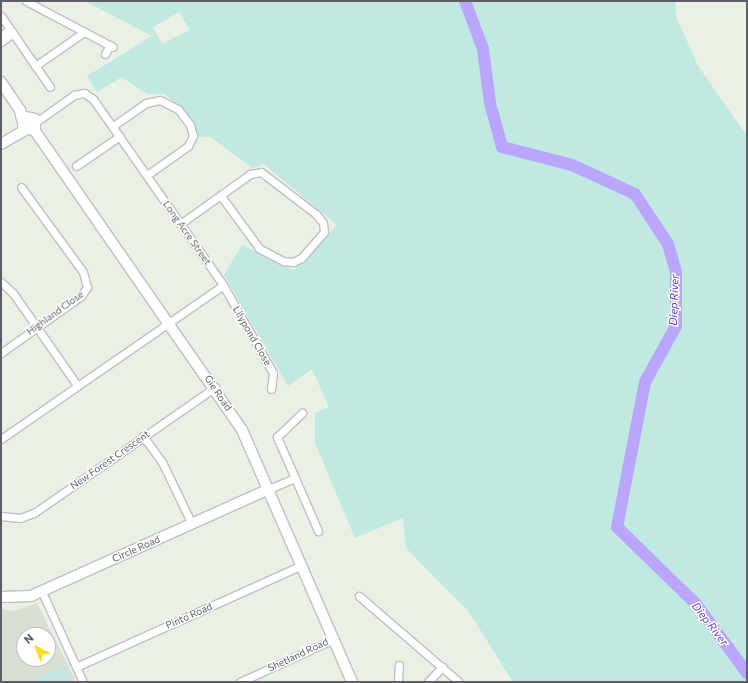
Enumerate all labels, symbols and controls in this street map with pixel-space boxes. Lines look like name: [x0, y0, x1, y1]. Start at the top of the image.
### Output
street label: Long Acre Street: [160, 199, 214, 267]
water label: Diep River: [667, 274, 681, 326]
street label: Highland Close: [24, 288, 86, 338]
street label: Lilypond Close: [230, 304, 274, 368]
street label: Gie Road: [202, 373, 234, 413]
street label: New Forest Crescent: [68, 428, 152, 492]
street label: Circle Road: [110, 533, 162, 565]
street label: Pinto Road: [164, 600, 214, 632]
water label: Diep River: [689, 600, 731, 648]
north arrow: [16, 627, 56, 667]
text: N: [21, 631, 36, 646]
street label: Shetland Road: [266, 636, 330, 674]

